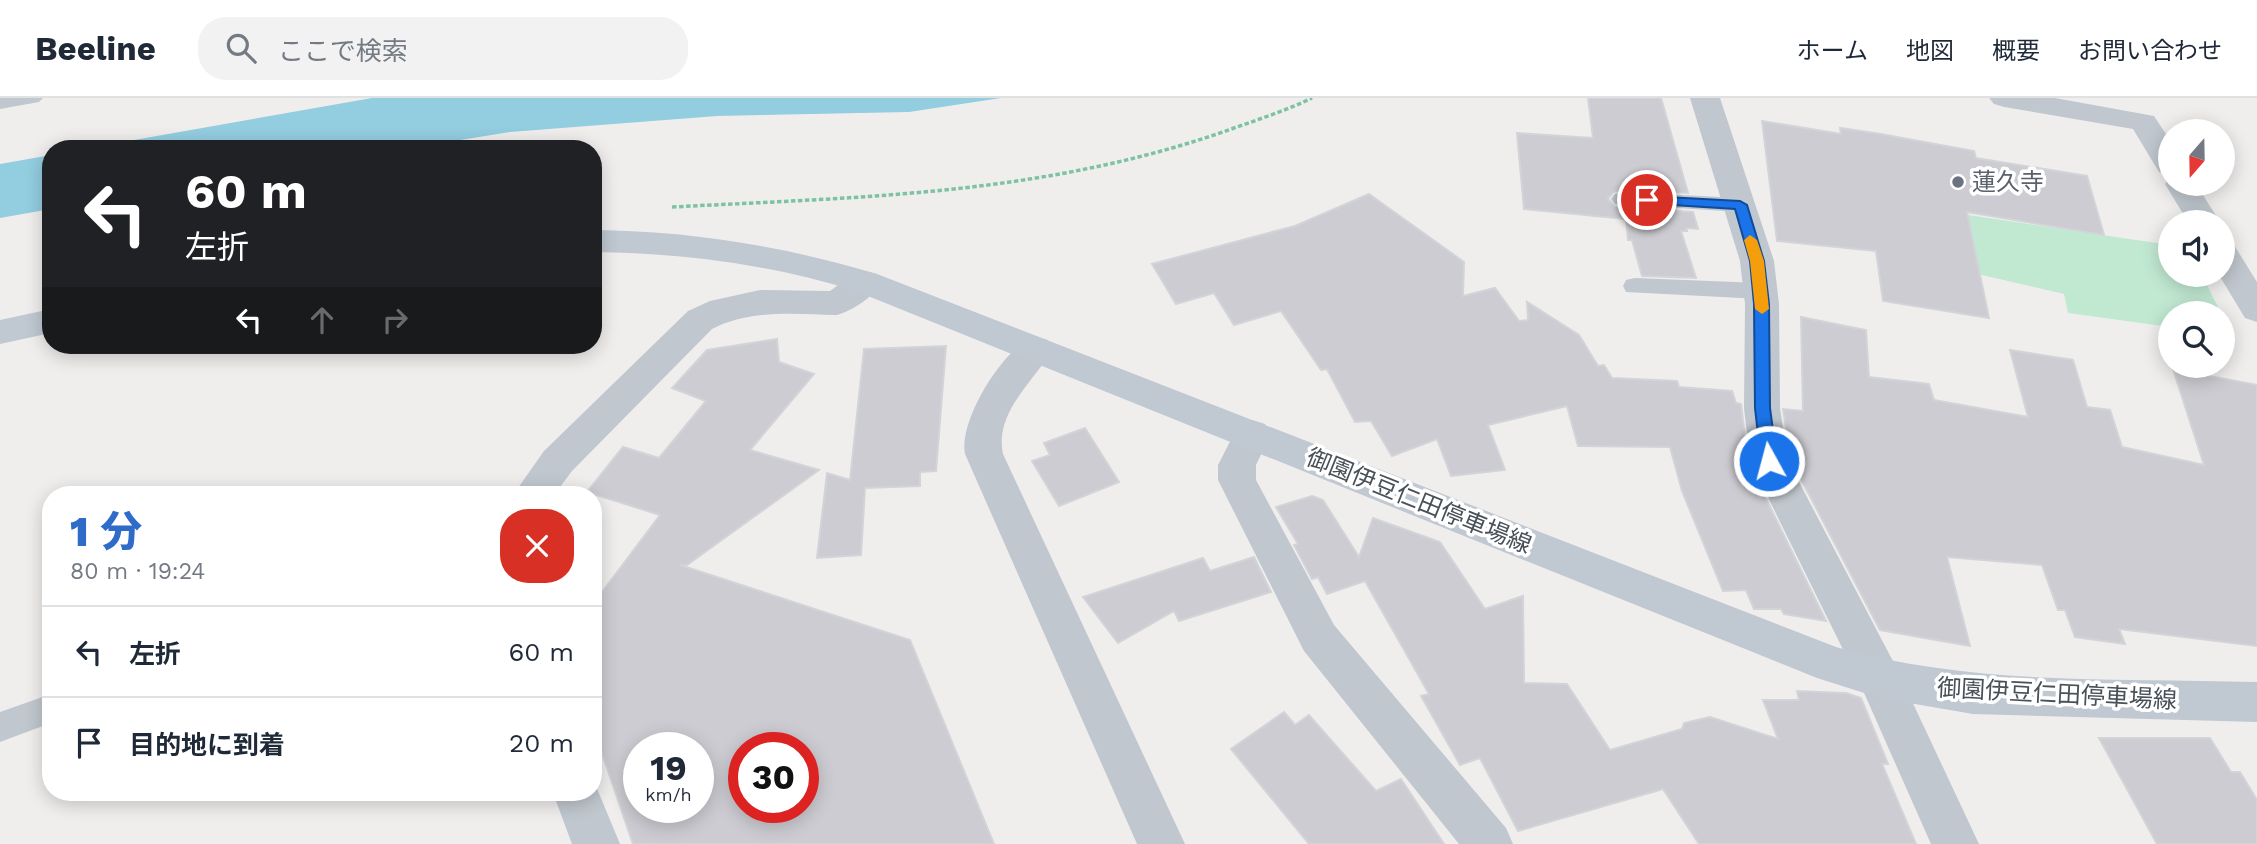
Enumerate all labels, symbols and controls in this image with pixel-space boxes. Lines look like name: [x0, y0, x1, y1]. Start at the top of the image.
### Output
search box: [198, 17, 688, 80]
text: Beeline: [35, 29, 156, 68]
icon: search: [222, 29, 260, 67]
text: ここで検索: [278, 36, 408, 66]
text: ホーム: [1797, 37, 1868, 65]
text: 地図: [1906, 37, 1954, 65]
text: 概要: [1992, 37, 2040, 65]
text: お問い合わせ: [2078, 37, 2222, 65]
north arrow: [2158, 119, 2235, 196]
map controls: [2158, 119, 2235, 378]
text: 60 m: [185, 162, 307, 220]
icon: left: [70, 168, 161, 259]
place label: 蓮久寺: [1972, 168, 2044, 196]
pin: [1617, 170, 1677, 230]
marker: 蓮久寺: [1950, 174, 1966, 190]
icon: arrive: [1628, 181, 1666, 219]
button: sound: [2158, 210, 2235, 287]
text: 左折: [185, 228, 249, 266]
icon: left: [230, 301, 268, 339]
icon: ahead: [303, 301, 341, 339]
icon: right: [376, 301, 414, 339]
button: search: [2158, 301, 2235, 378]
position arrow: [1732, 424, 1806, 498]
street label: 御園伊豆仁田停車場線: [1302, 443, 1536, 559]
text: 1 分: [70, 507, 142, 556]
button: close: [500, 509, 574, 583]
text: 80 m · 19:24: [70, 558, 205, 585]
icon: left: [70, 633, 108, 671]
text: 60 m: [508, 637, 574, 667]
text: 左折: [129, 639, 181, 669]
street label: 御園伊豆仁田停車場線: [1936, 674, 2178, 714]
icon: arrive: [70, 724, 108, 762]
text: 20 m: [509, 728, 574, 758]
text: 目的地に到着: [129, 730, 285, 760]
speed limit sign: 30: [728, 732, 819, 823]
text: 19: [650, 747, 687, 789]
text: km/h: [645, 784, 692, 805]

